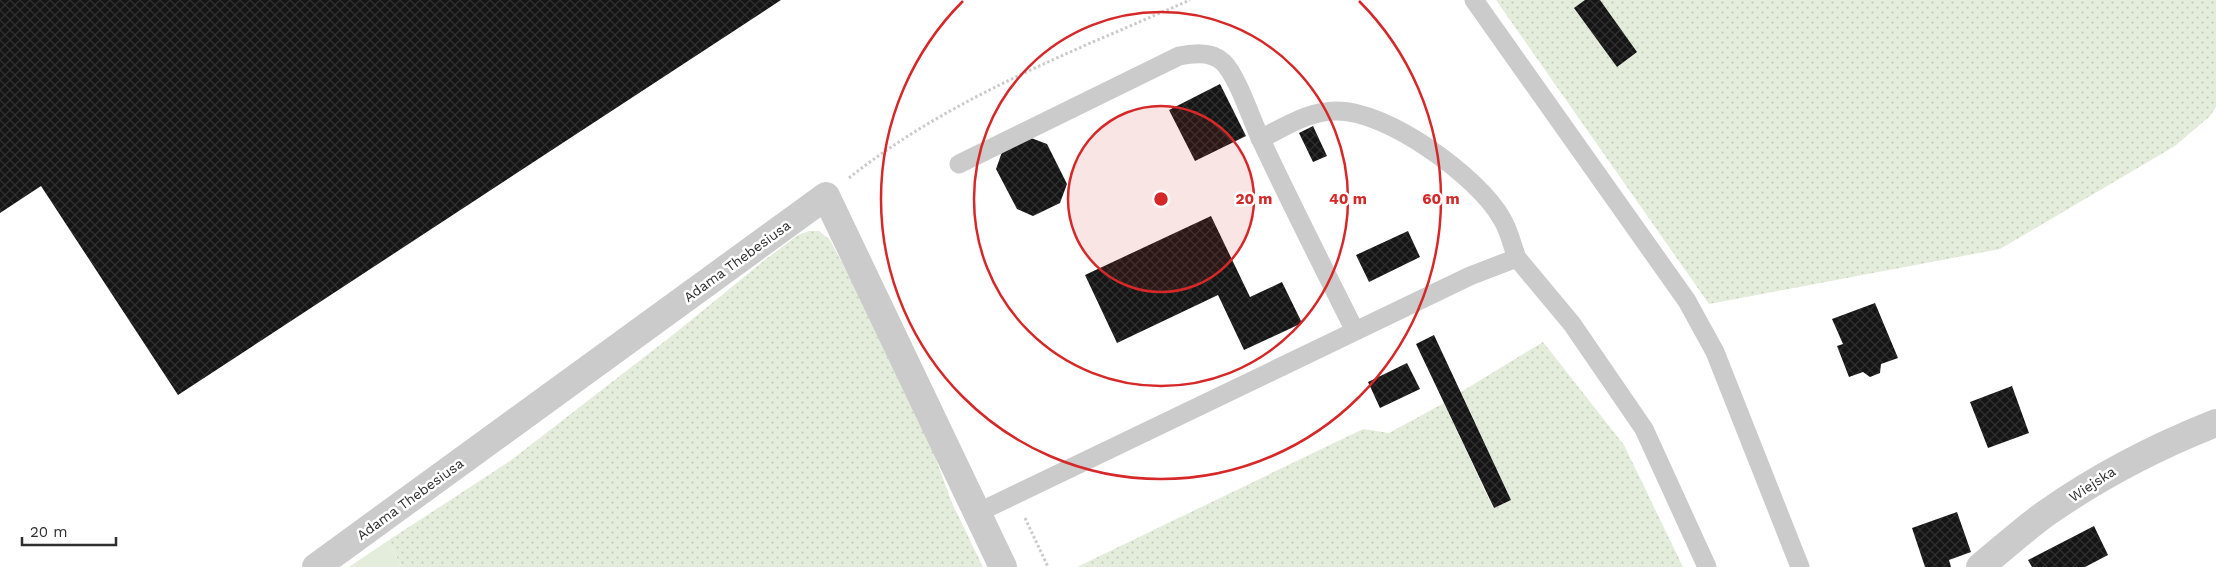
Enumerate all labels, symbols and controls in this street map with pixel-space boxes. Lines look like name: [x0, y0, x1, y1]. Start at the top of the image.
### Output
centre of rings: [1152, 190, 1170, 208]
text: 20 m: [1235, 190, 1273, 208]
text: 40 m: [1329, 190, 1367, 208]
text: 60 m: [1422, 190, 1460, 208]
street label: Adama Thebesiusa: [681, 217, 794, 305]
street label: Adama Thebesiusa: [354, 455, 467, 543]
street label: Wiejska: [2066, 463, 2118, 505]
scale bar: [22, 514, 116, 546]
text: 20 m: [30, 523, 68, 541]

